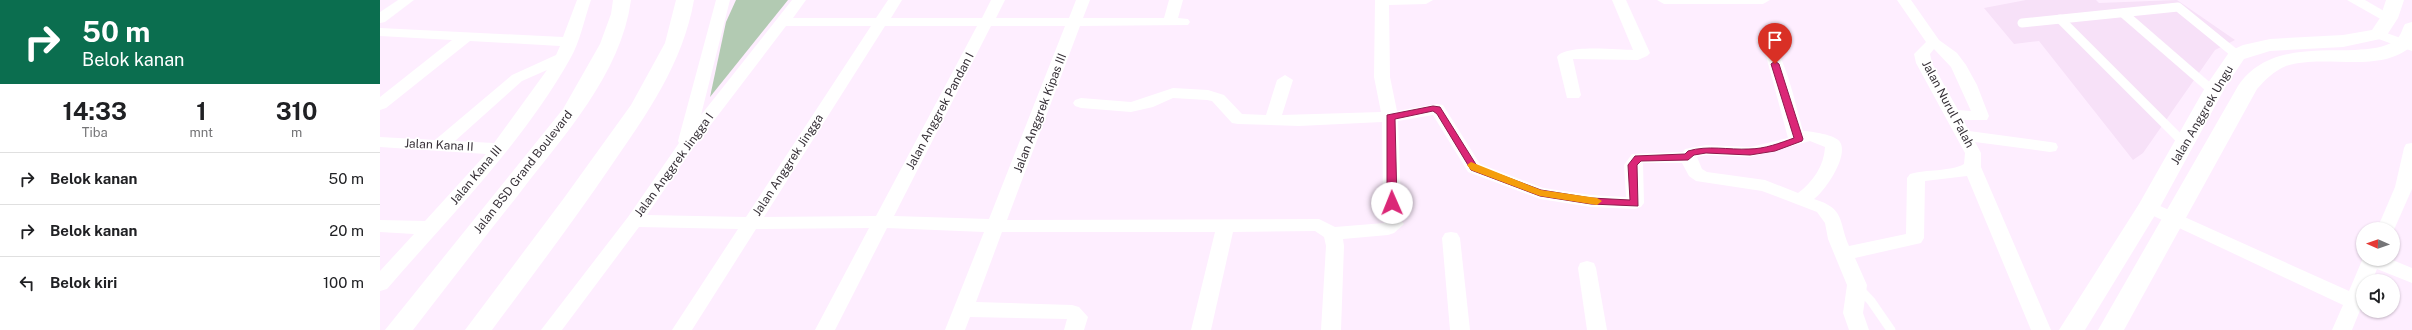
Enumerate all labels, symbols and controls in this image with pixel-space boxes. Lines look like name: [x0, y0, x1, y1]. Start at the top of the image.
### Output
text: 50 m: [82, 15, 150, 48]
icon: right: [16, 16, 68, 68]
pin: [1758, 23, 1792, 64]
icon: arrive: [1764, 29, 1786, 51]
text: Belok kanan: [82, 49, 185, 70]
street label: Jalan Anggrek Pandan I: [903, 50, 977, 172]
street label: Jalan Anggrek Kipas III: [1011, 51, 1069, 175]
street label: Jalan Nurul Falah: [1919, 58, 1977, 150]
street label: Jalan Anggrek Ungu: [2168, 63, 2236, 167]
text: 14:33: [63, 97, 127, 125]
text: 1: [196, 97, 206, 125]
text: 310: [276, 97, 317, 125]
street label: Jalan BSD Grand Boulevard: [471, 108, 575, 236]
street label: Jalan Anggrek Jingga I: [632, 110, 716, 220]
street label: Jalan Anggrek Jingga: [750, 111, 826, 219]
text: Tiba: [82, 125, 108, 140]
text: mnt: [190, 125, 213, 140]
text: m: [291, 125, 302, 140]
street label: Jalan Kana II: [404, 136, 474, 154]
street label: Jalan Kana III: [447, 143, 505, 207]
icon: right: [16, 168, 38, 190]
text: Belok kanan: [50, 170, 137, 187]
text: 50 m: [329, 170, 364, 187]
position arrow: [1371, 182, 1413, 224]
icon: right: [16, 220, 38, 242]
text: Belok kanan: [50, 222, 137, 239]
text: 20 m: [329, 222, 364, 239]
north arrow: [2356, 222, 2400, 266]
map controls: [2356, 222, 2400, 318]
icon: left: [16, 272, 38, 294]
text: Belok kiri: [50, 274, 117, 291]
text: 100 m: [323, 274, 364, 291]
button: sound: [2356, 274, 2400, 318]

